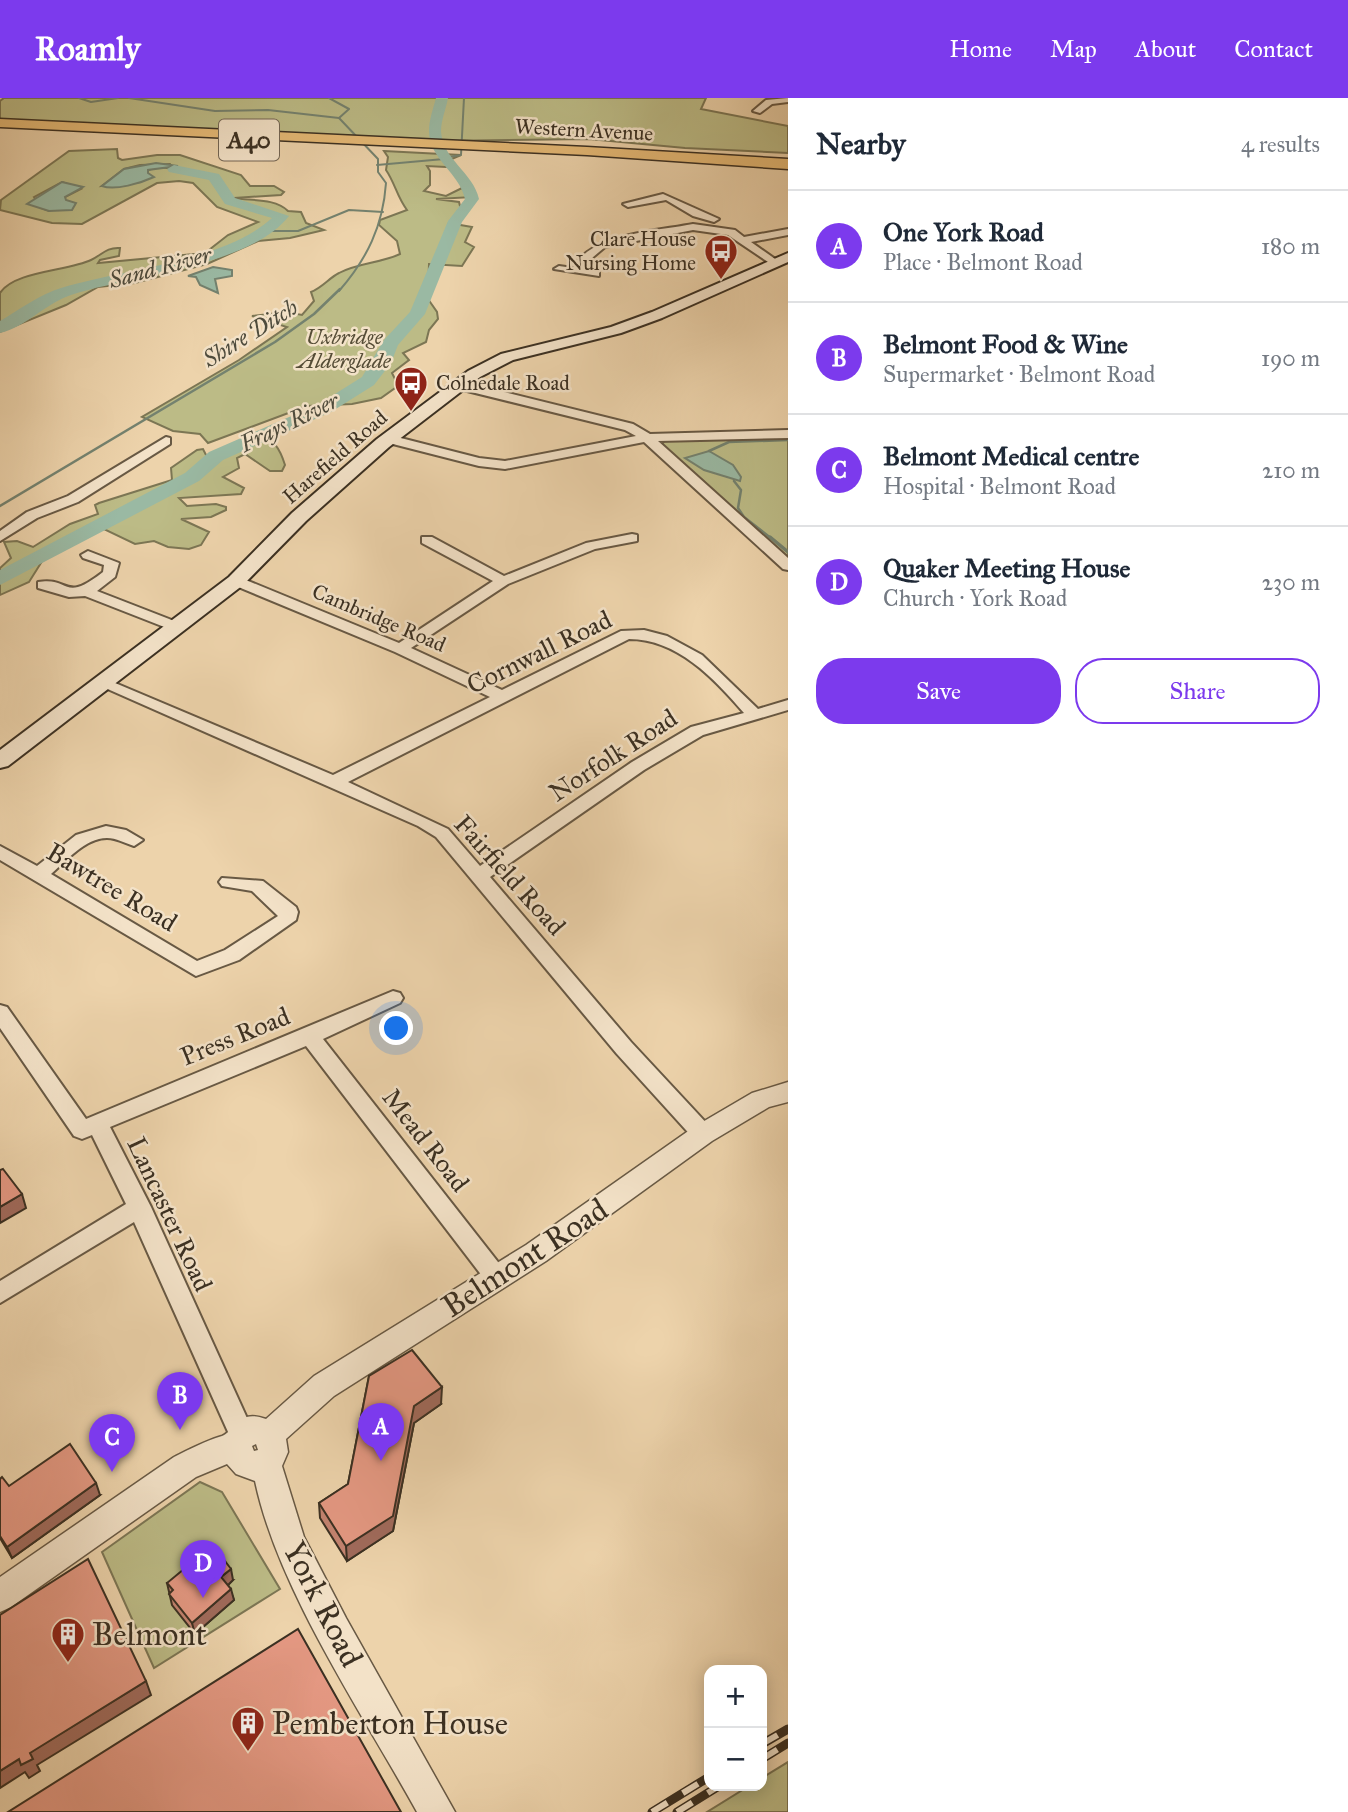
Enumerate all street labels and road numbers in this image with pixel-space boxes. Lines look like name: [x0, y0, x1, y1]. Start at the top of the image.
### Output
street label: Western Avenue: [514, 113, 654, 147]
road number: A40: [219, 120, 279, 160]
street label: Harefield Road: [277, 404, 393, 509]
street label: Cambridge Road: [308, 578, 450, 658]
street label: Cornwall Road: [461, 603, 617, 701]
street label: Norfolk Road: [543, 702, 683, 808]
street label: Fairfield Road: [448, 808, 572, 942]
street label: Bawtree Road: [41, 836, 183, 938]
street label: Press Road: [176, 1000, 294, 1072]
street label: Mead Road: [376, 1082, 476, 1198]
street label: Lancaster Road: [120, 1132, 220, 1296]
street label: Belmont Road: [435, 1190, 615, 1326]
street label: York Road: [275, 1535, 371, 1673]

